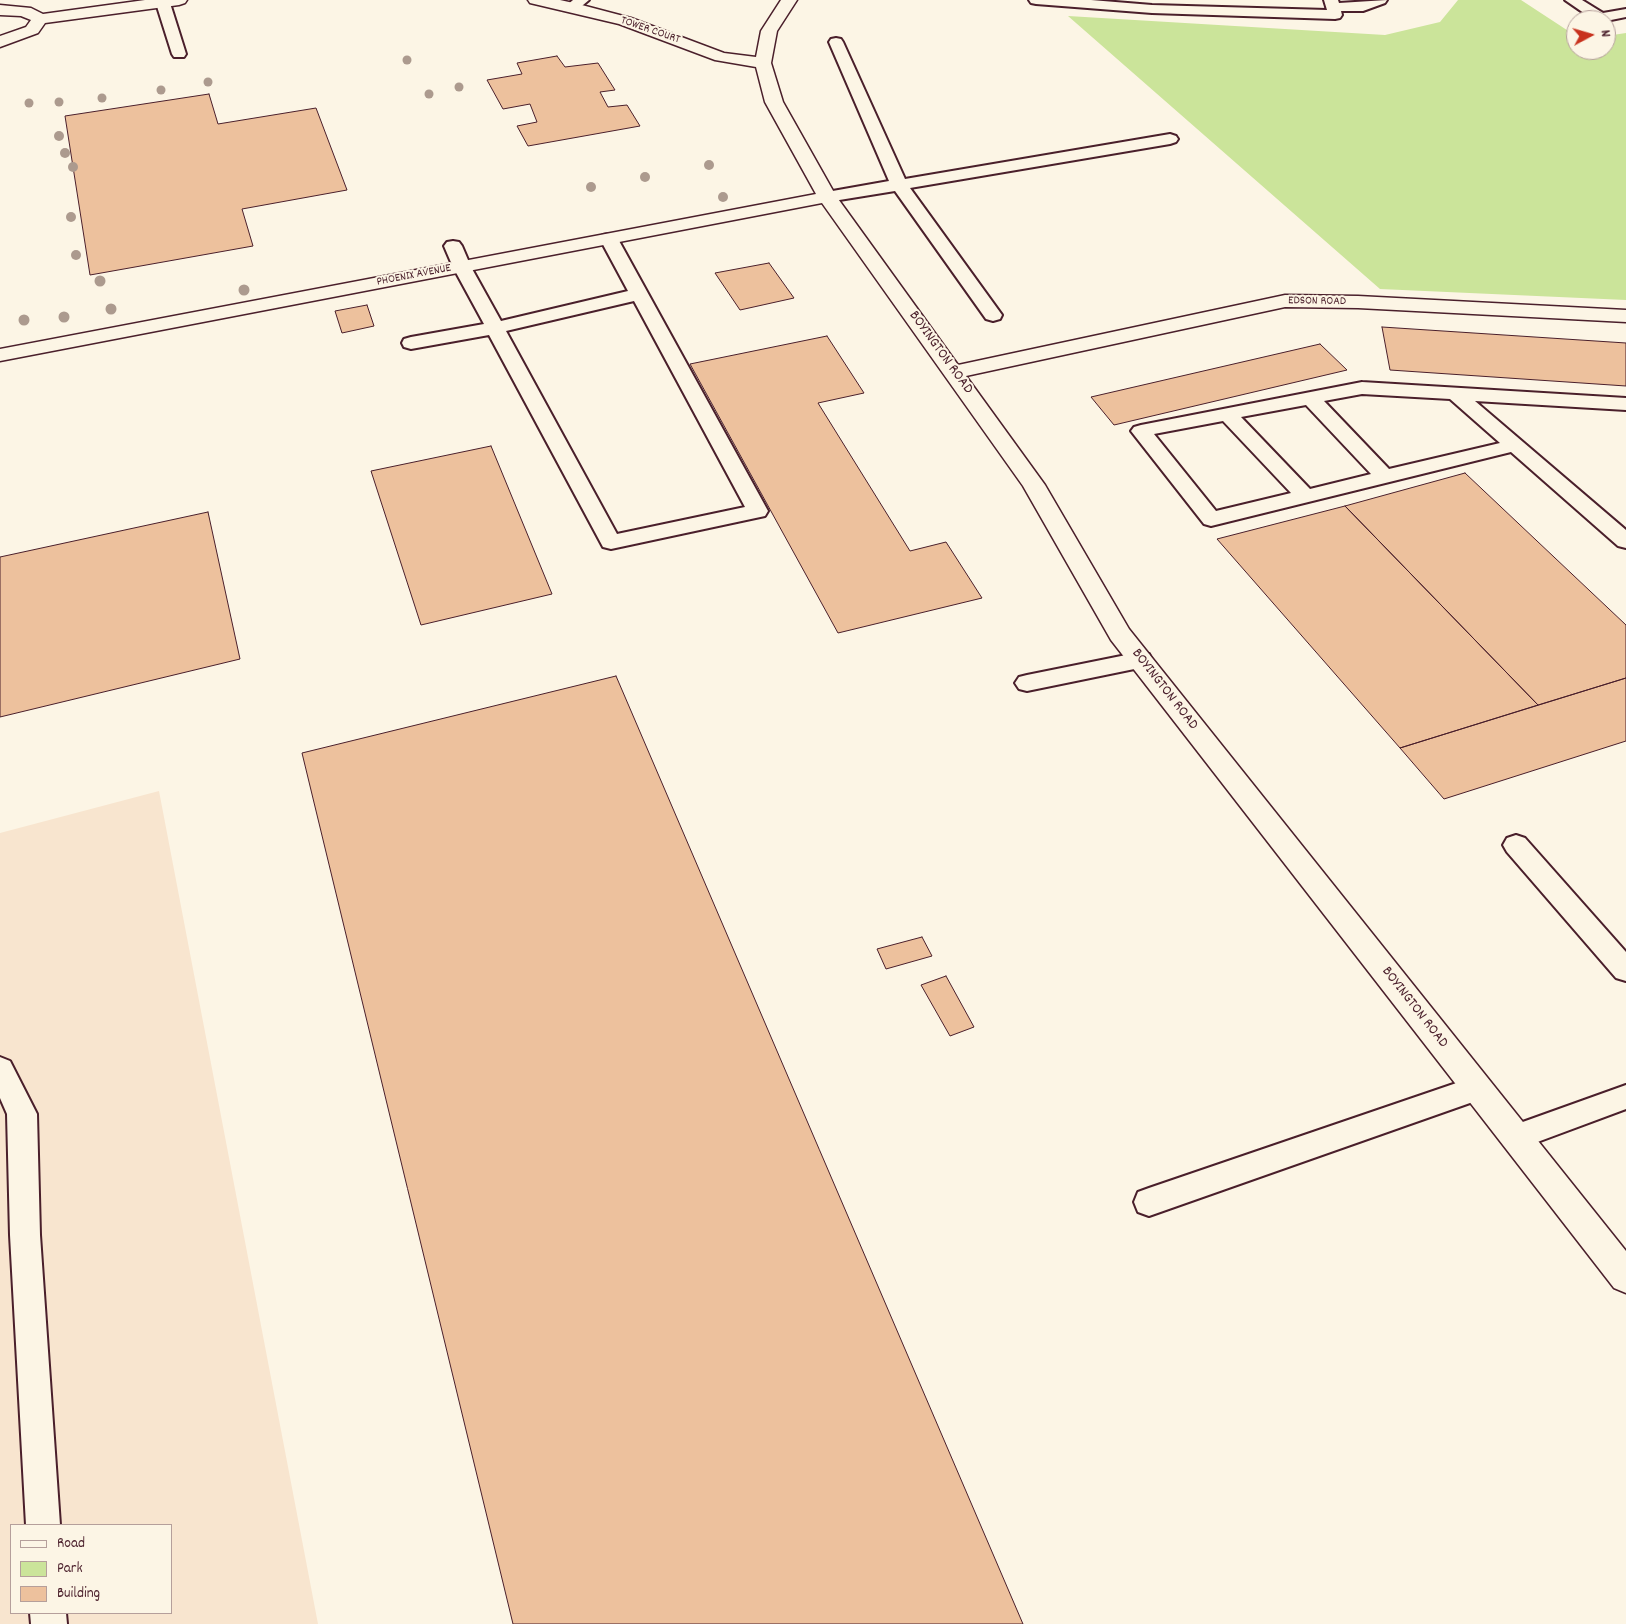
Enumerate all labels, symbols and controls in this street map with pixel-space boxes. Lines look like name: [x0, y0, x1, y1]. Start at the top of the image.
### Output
north arrow: [1566, 10, 1616, 60]
street label: TOWER COURT: [618, 14, 682, 48]
text: N: [1595, 29, 1615, 38]
street label: PHOENIX AVENUE: [376, 262, 452, 290]
street label: EDSON ROAD: [1288, 294, 1346, 310]
street label: BOYINGTON ROAD: [904, 308, 976, 398]
street label: BOYINGTON ROAD: [1127, 646, 1201, 734]
street label: BOYINGTON ROAD: [1377, 964, 1451, 1052]
legend: [10, 1524, 172, 1614]
text: Road: [57, 1533, 85, 1555]
text: Park: [57, 1558, 83, 1580]
text: Building: [57, 1583, 100, 1605]

